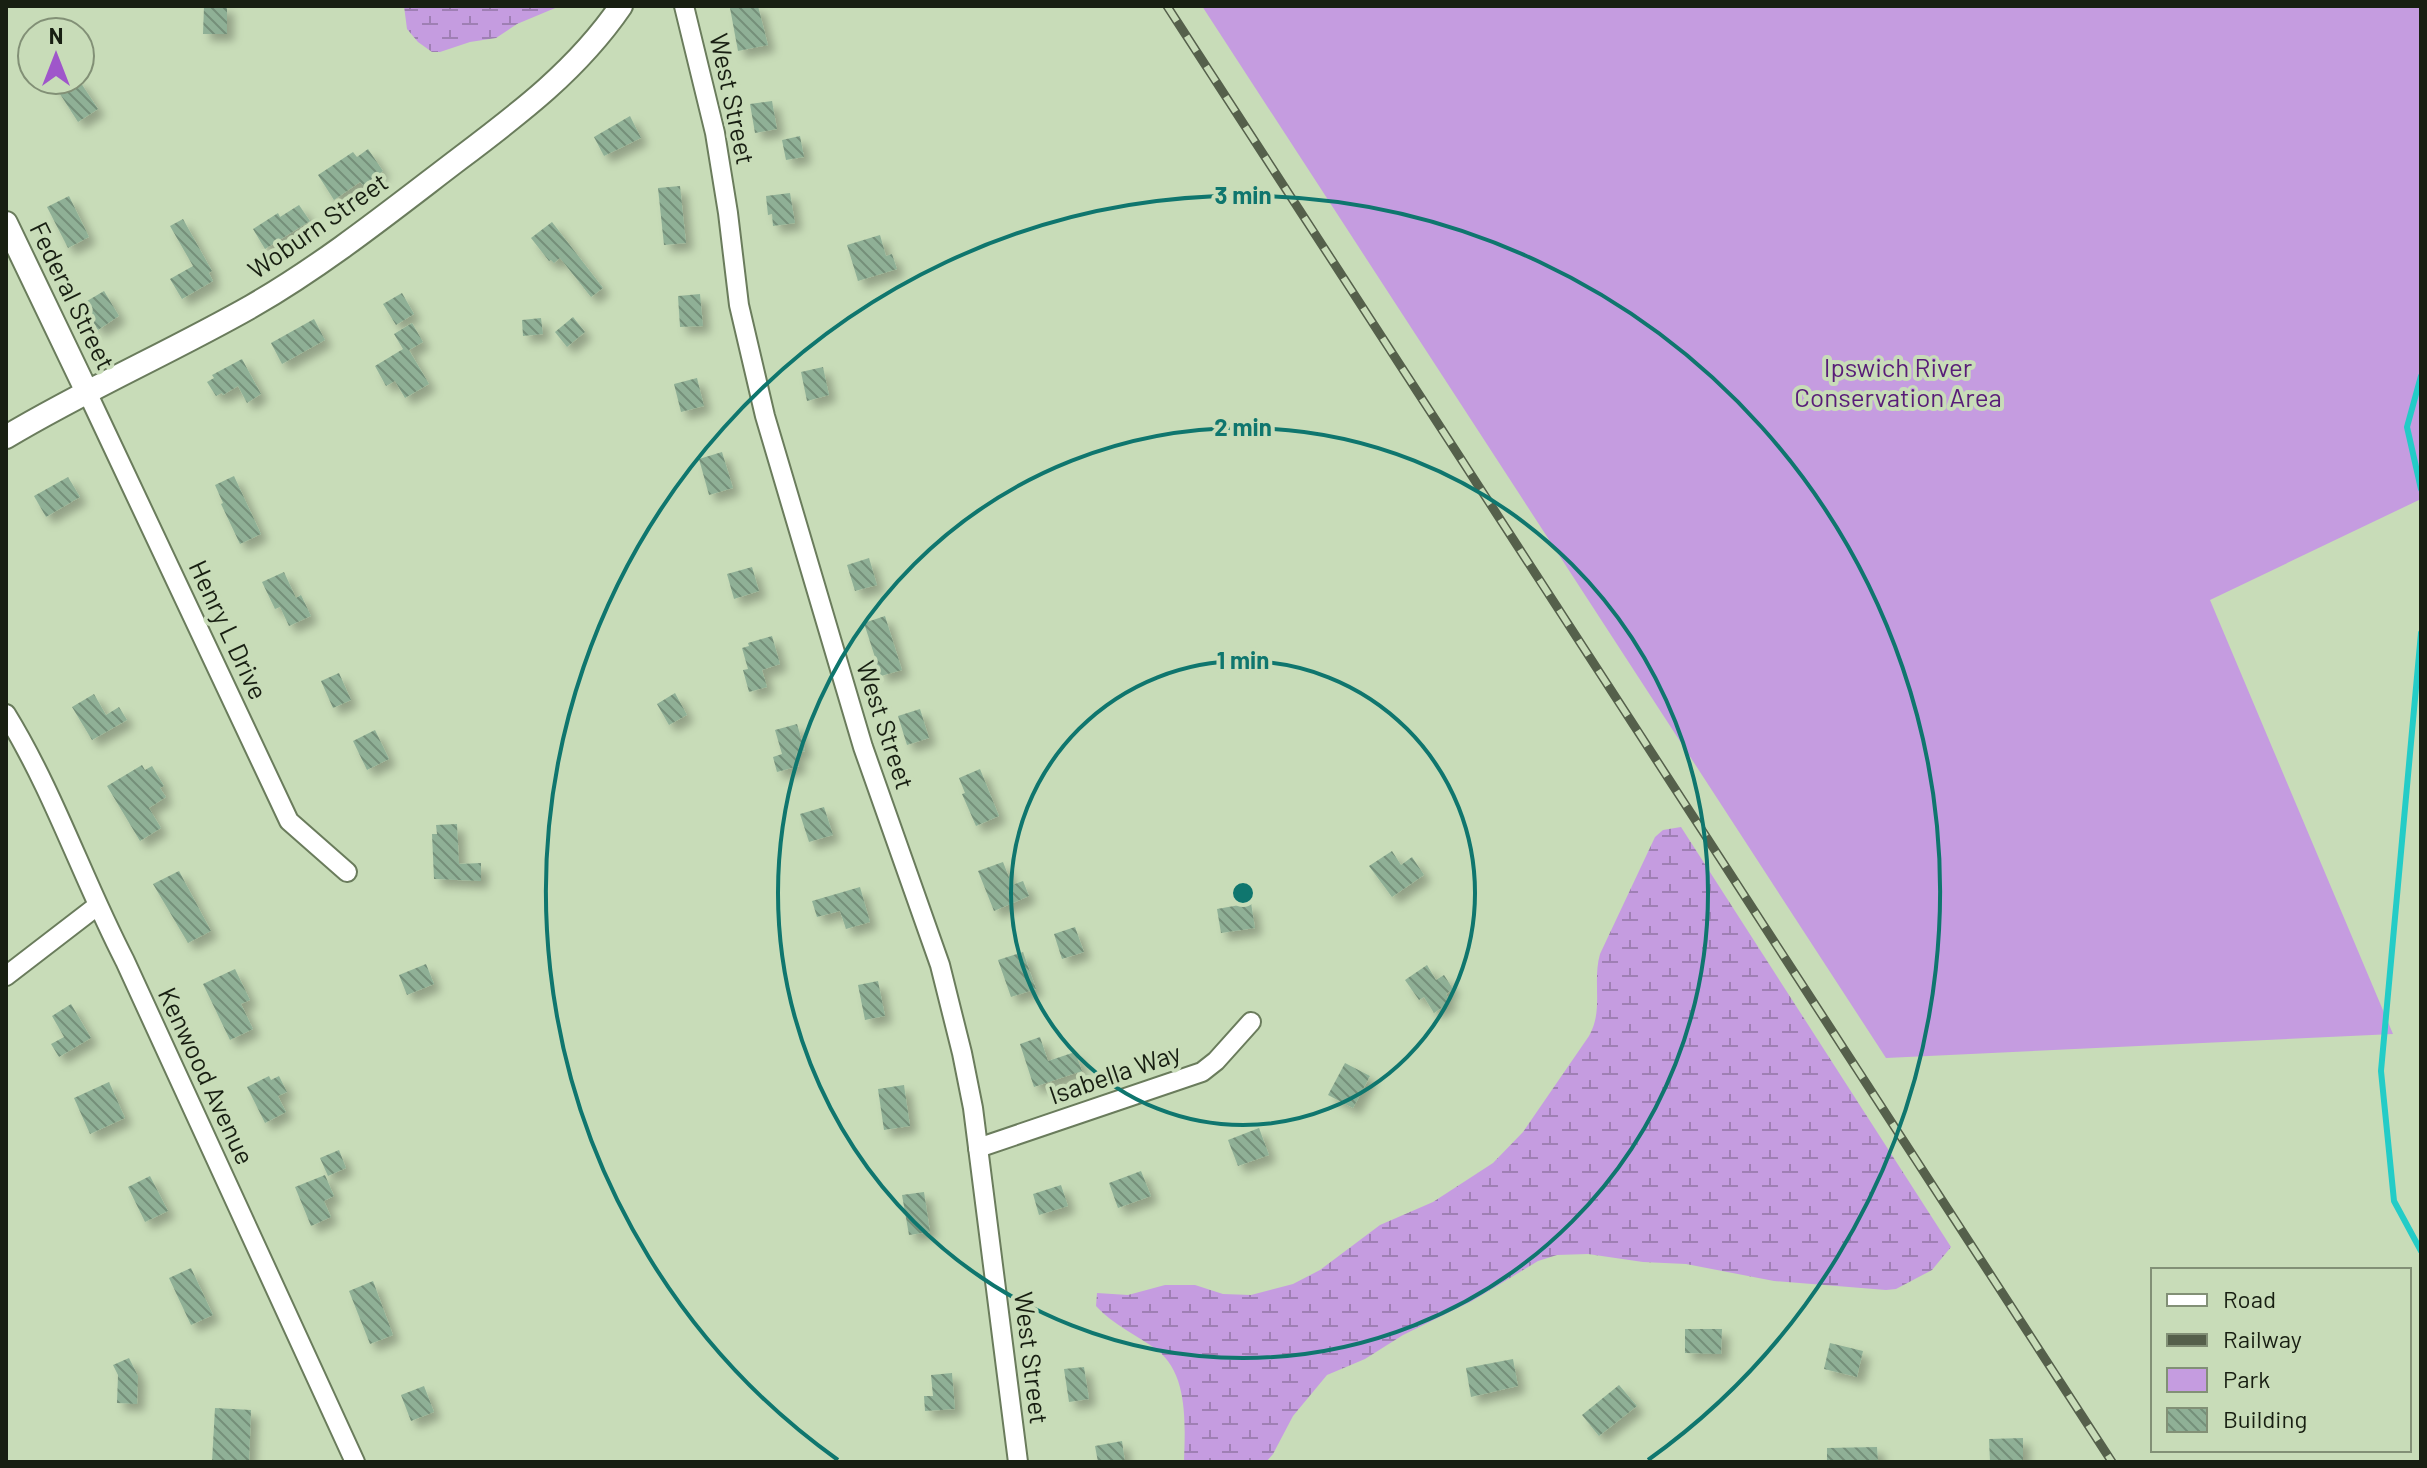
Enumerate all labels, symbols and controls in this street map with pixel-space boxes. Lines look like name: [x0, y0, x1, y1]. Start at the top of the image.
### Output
north arrow: [16, 16, 96, 96]
text: N: [49, 22, 63, 48]
street label: West Street: [704, 30, 762, 167]
street label: Woburn Street: [241, 165, 393, 284]
text: 3 min: [1214, 180, 1272, 209]
street label: Federal Street: [24, 216, 122, 374]
park label: Ipswich River Conservation Area: [1794, 351, 2002, 412]
text: 2 min: [1214, 412, 1272, 441]
street label: Henry L Drive: [184, 555, 275, 704]
text: 1 min: [1217, 645, 1269, 674]
street label: West Street: [851, 656, 922, 793]
centre of rings: [1229, 879, 1257, 907]
street label: Kenwood Avenue: [153, 982, 262, 1169]
street label: Isabella Way: [1044, 1036, 1185, 1110]
legend: [2151, 1268, 2411, 1452]
text: Road: [2223, 1284, 2276, 1313]
street label: West Street: [1009, 1290, 1056, 1426]
text: Railway: [2223, 1324, 2302, 1353]
text: Park: [2223, 1364, 2270, 1393]
text: Building: [2223, 1404, 2307, 1433]

